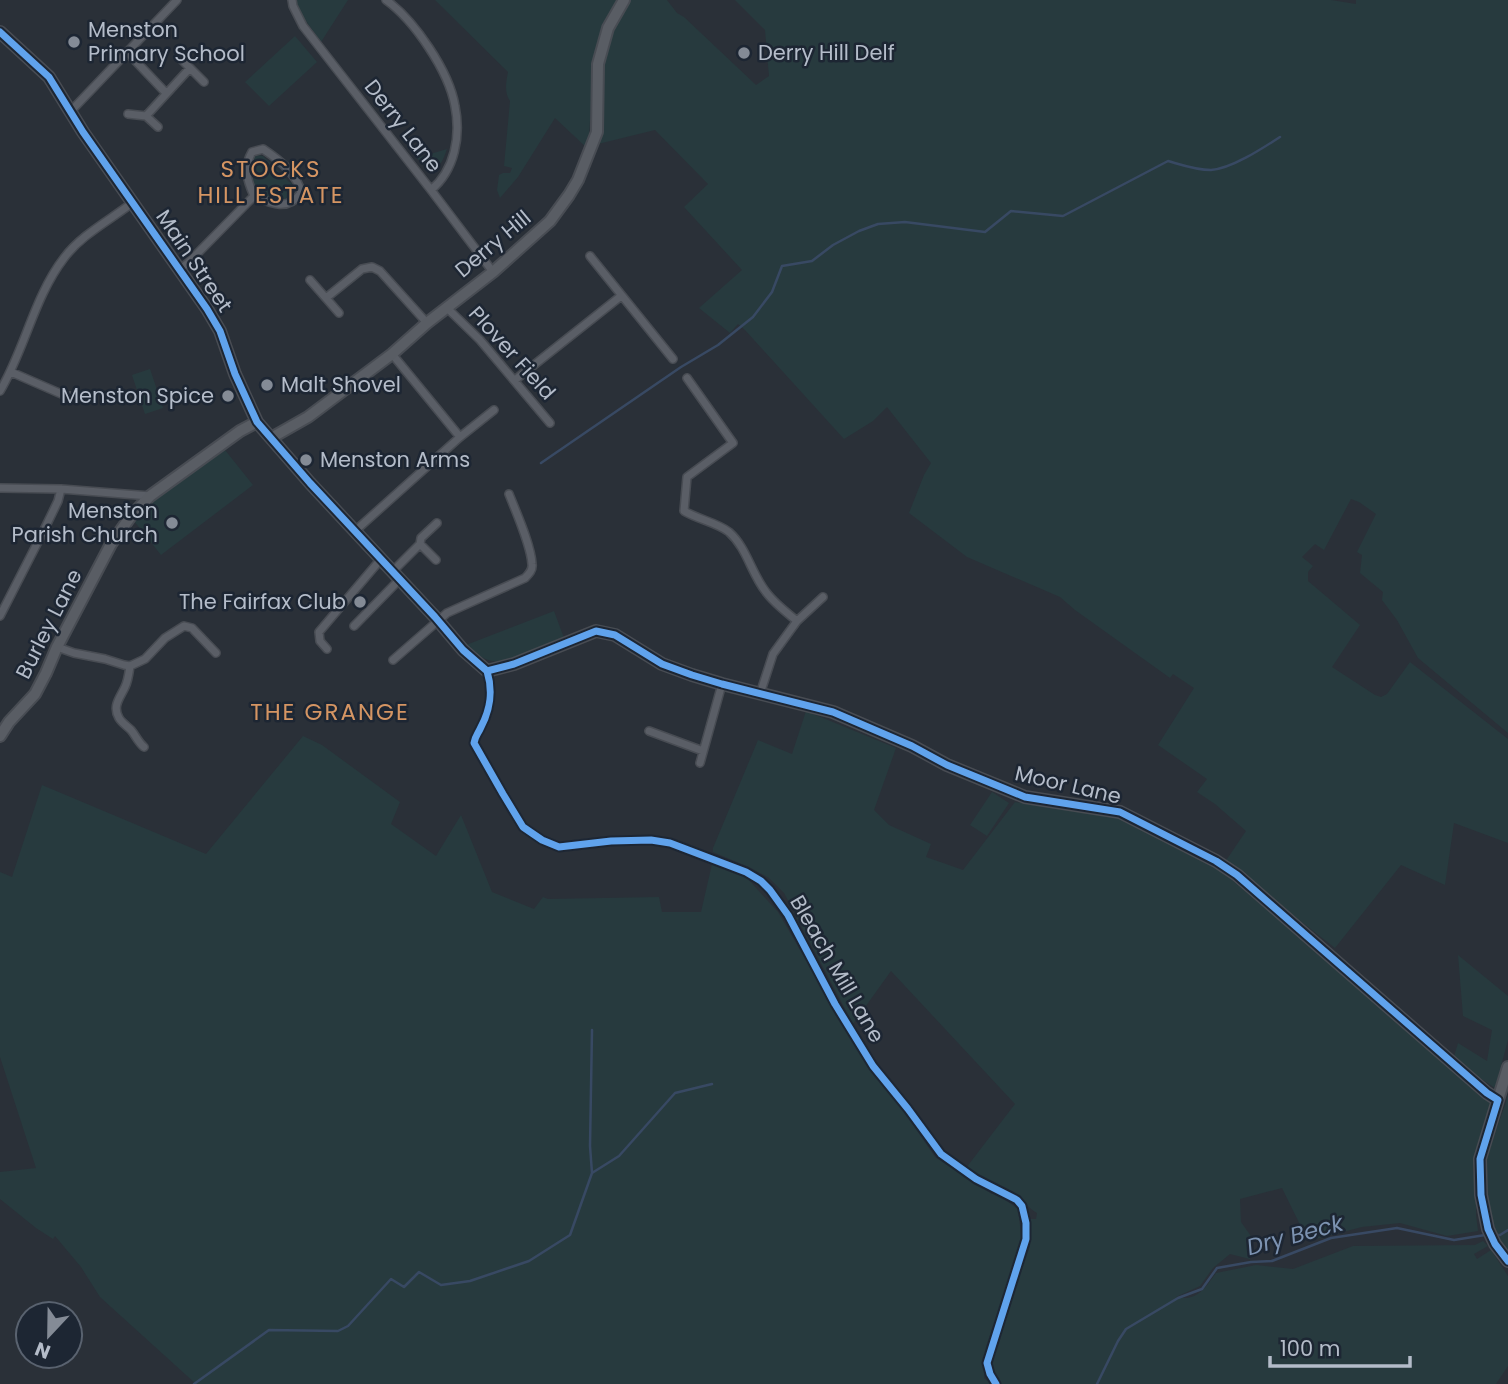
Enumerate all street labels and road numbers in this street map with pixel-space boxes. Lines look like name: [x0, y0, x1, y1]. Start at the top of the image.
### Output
street label: Derry Lane: [358, 73, 449, 178]
street label: Derry Hill: [449, 203, 537, 284]
street label: Main Street: [149, 204, 239, 318]
street label: Plover Field: [462, 299, 562, 406]
street label: Burley Lane: [9, 564, 89, 684]
street label: Moor Lane: [1012, 758, 1124, 811]
street label: Bleach Mill Lane: [783, 890, 891, 1048]

